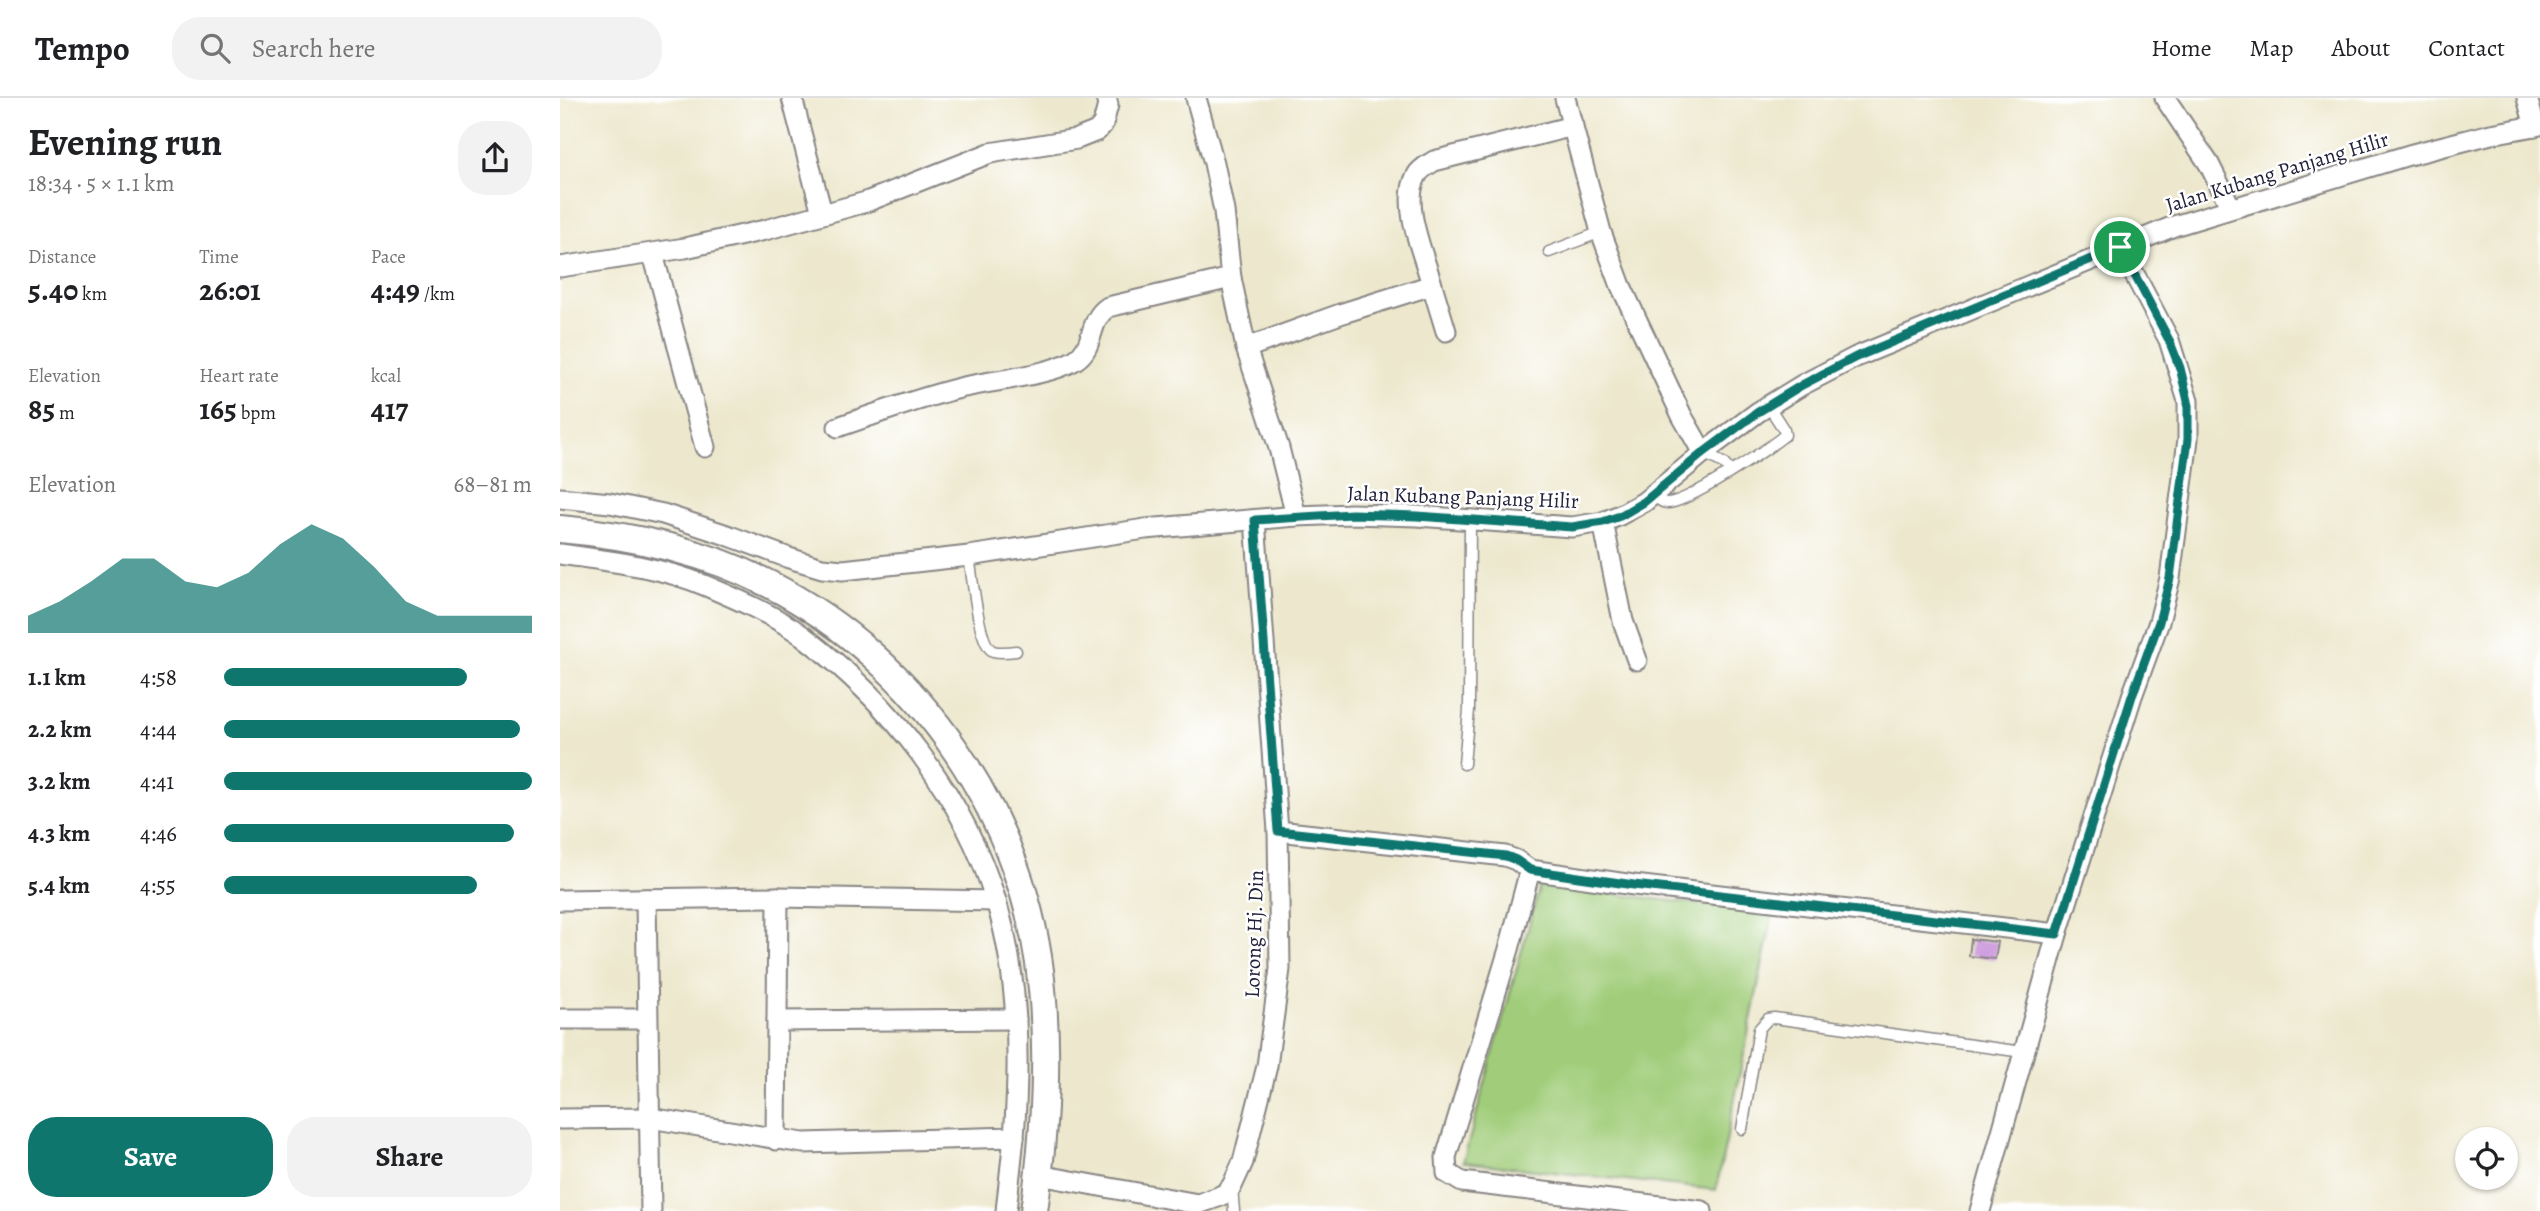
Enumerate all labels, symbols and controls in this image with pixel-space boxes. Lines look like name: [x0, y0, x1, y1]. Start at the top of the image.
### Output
search box: [172, 17, 662, 80]
text: Tempo: [35, 26, 130, 71]
icon: search: [196, 29, 234, 67]
text: Search here: [252, 31, 375, 66]
text: Home: [2151, 32, 2212, 64]
text: Map: [2250, 32, 2294, 64]
text: About: [2332, 32, 2390, 64]
text: Contact: [2428, 32, 2505, 64]
text: Evening run: [28, 116, 222, 168]
button: share: [458, 121, 532, 195]
street label: Jalan Kubang Panjang Hilir: [2162, 125, 2392, 219]
text: 18:34 · 5 × 1.1 km: [28, 168, 175, 199]
pin: [2090, 217, 2150, 277]
icon: arrive: [2101, 228, 2139, 266]
text: Distance: [28, 244, 96, 270]
text: Time: [199, 244, 239, 270]
text: Pace: [371, 244, 406, 270]
text: 5.40: [28, 270, 78, 310]
text: 26:01: [199, 270, 261, 310]
text: 4:49: [371, 270, 420, 310]
text: km: [78, 281, 107, 307]
text: /km: [420, 281, 455, 307]
text: Elevation: [28, 363, 101, 389]
text: Heart rate: [199, 363, 279, 389]
text: kcal: [371, 363, 401, 389]
text: 85: [28, 389, 55, 429]
text: 165: [199, 389, 237, 429]
text: 417: [371, 389, 408, 429]
text: m: [55, 400, 75, 426]
text: bpm: [237, 400, 276, 426]
text: Elevation: [28, 469, 116, 500]
text: 68–81 m: [454, 469, 532, 500]
street label: Jalan Kubang Panjang Hilir: [1347, 479, 1579, 515]
text: 1.1 km: [28, 662, 86, 693]
text: 4:58: [140, 662, 177, 693]
text: 2.2 km: [28, 714, 92, 745]
text: 4:44: [140, 714, 177, 745]
text: 3.2 km: [28, 766, 91, 797]
text: 4:41: [140, 766, 174, 797]
text: 4.3 km: [28, 818, 90, 849]
text: 4:46: [140, 818, 177, 849]
street label: Lorong Hj. Din: [1238, 869, 1270, 999]
text: 5.4 km: [28, 870, 90, 901]
text: 4:55: [140, 870, 176, 901]
button: Save: [28, 1117, 273, 1197]
button: Share: [287, 1117, 532, 1197]
map controls: [2455, 1127, 2518, 1190]
button: locate: [2455, 1127, 2518, 1190]

